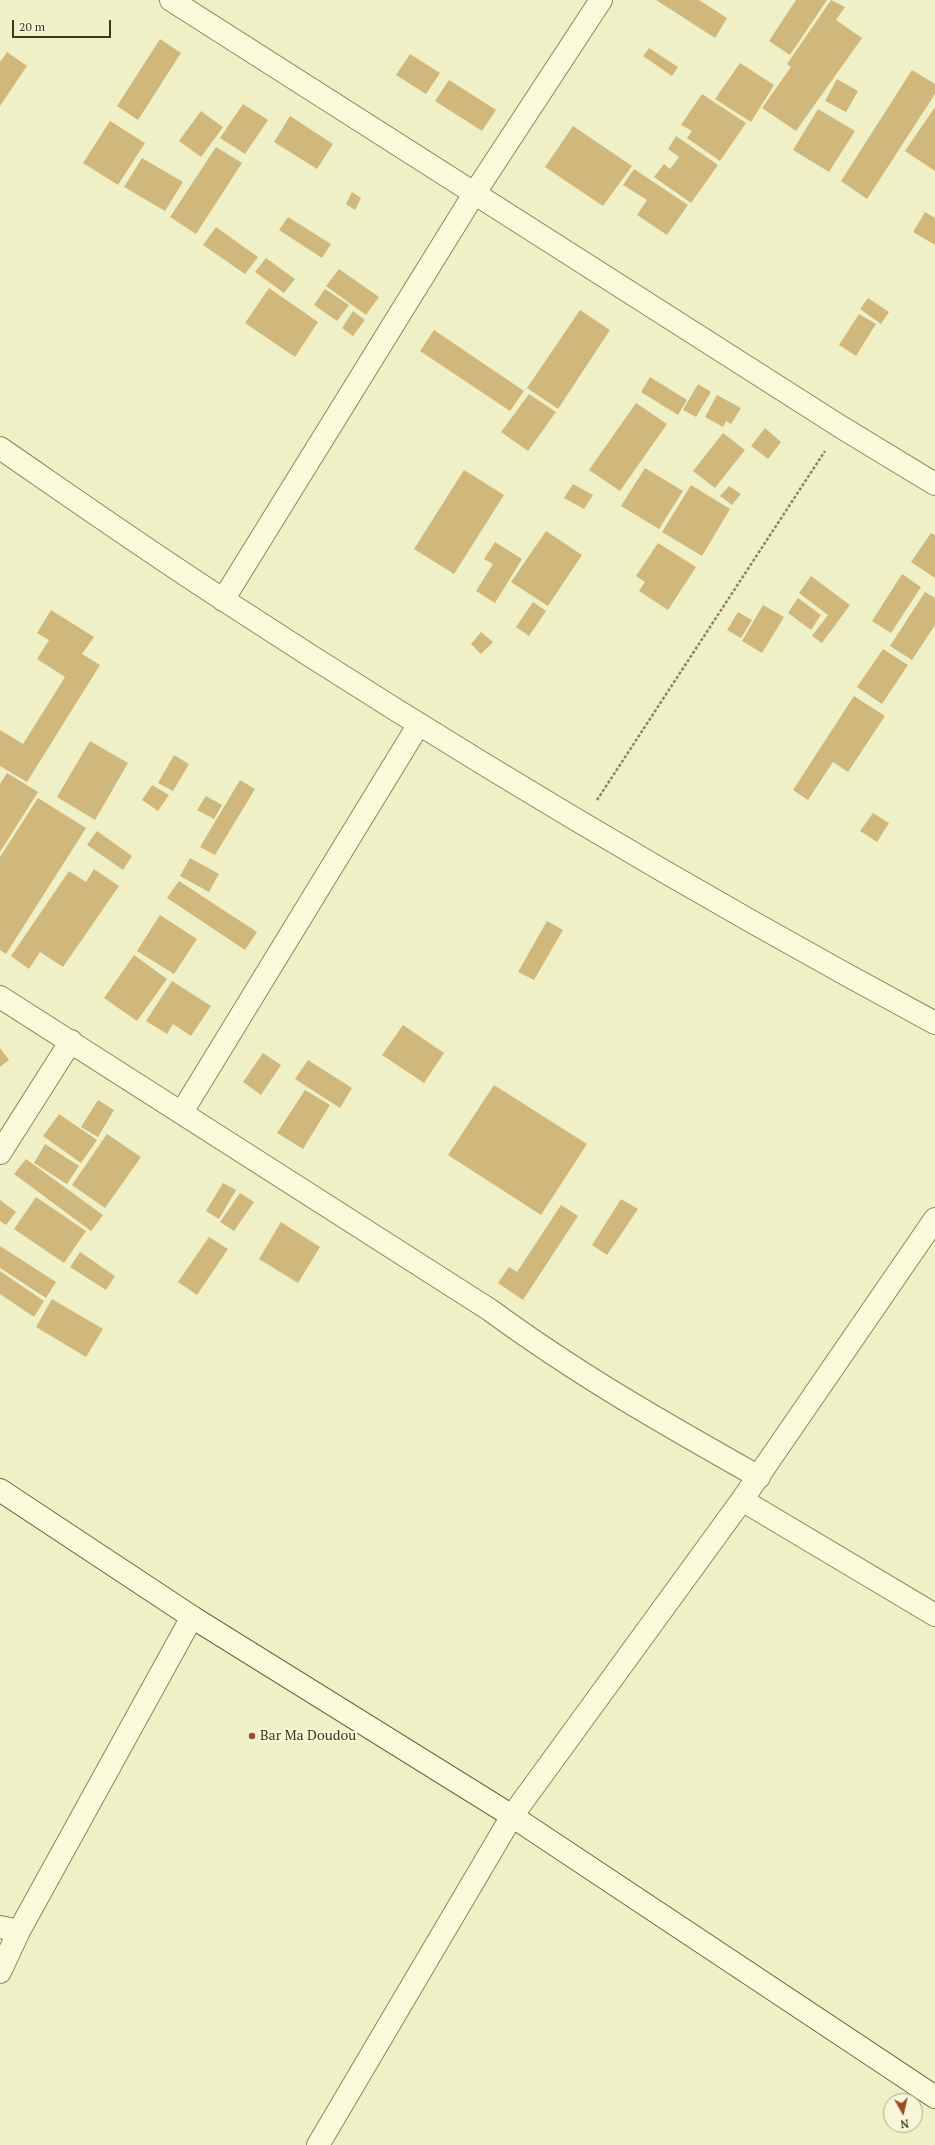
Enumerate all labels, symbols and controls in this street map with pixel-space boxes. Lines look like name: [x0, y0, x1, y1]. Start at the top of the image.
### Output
scale bar: [14, 12, 113, 38]
text: 20 m: [19, 19, 45, 34]
place label: Bar Ma Doudou: [260, 1728, 356, 1744]
marker: Bar Ma Doudou: [247, 1731, 257, 1741]
north arrow: [883, 2093, 923, 2133]
text: N: [899, 2116, 910, 2131]

